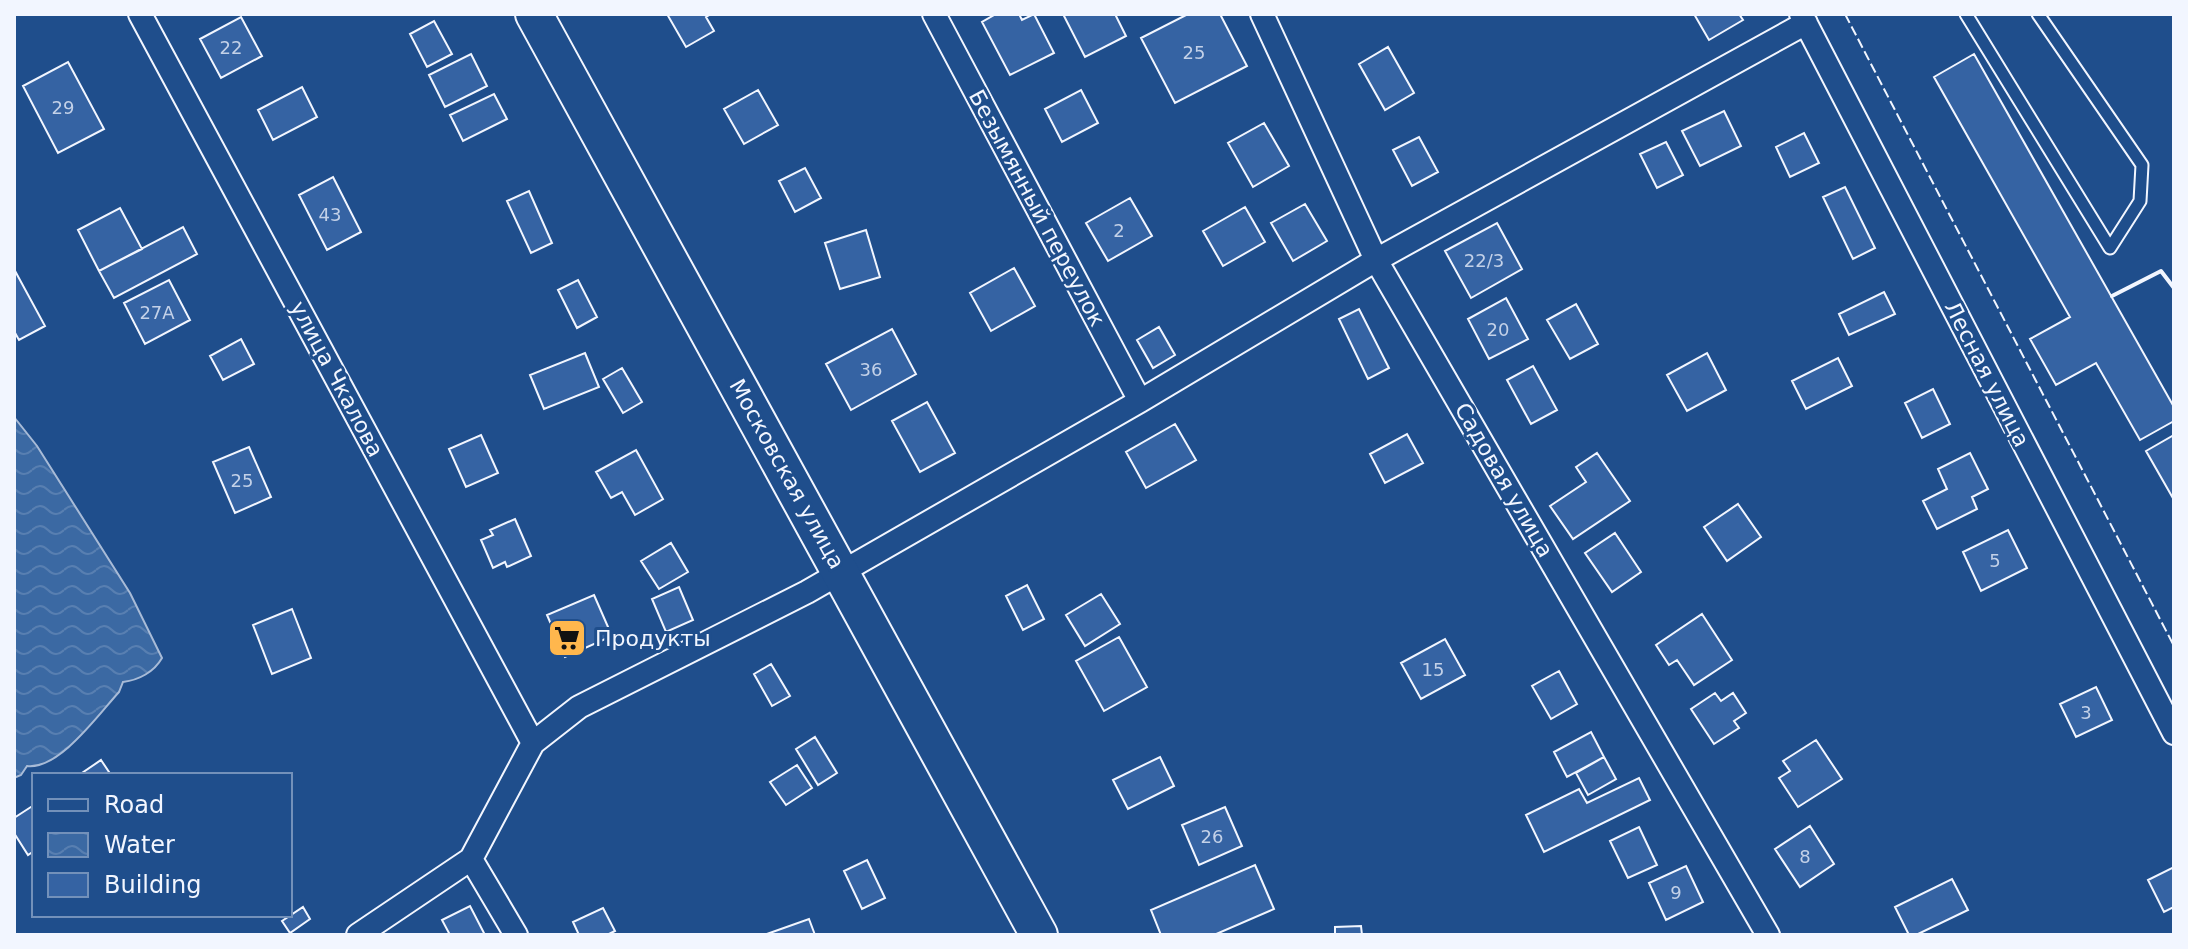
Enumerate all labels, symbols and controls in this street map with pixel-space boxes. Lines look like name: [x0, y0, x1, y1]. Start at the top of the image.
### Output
house number: 22: [220, 37, 242, 58]
house number: 25: [1183, 42, 1205, 63]
street label: Безымянный переулок: [964, 85, 1110, 331]
house number: 29: [52, 97, 74, 118]
house number: 43: [319, 204, 341, 225]
house number: 2: [1113, 220, 1125, 241]
house number: 22/3: [1464, 250, 1504, 271]
street label: улица Чкалова: [285, 297, 389, 461]
street label: Лесная улица: [1940, 297, 2034, 451]
house number: 27А: [139, 302, 175, 323]
house number: 20: [1487, 319, 1509, 340]
house number: 36: [860, 359, 882, 380]
street label: Московская улица: [724, 375, 850, 573]
street label: Садовая улица: [1450, 398, 1558, 562]
house number: 25: [231, 470, 253, 491]
house number: 5: [1989, 550, 2001, 571]
supermarket icon: Продукты: [546, 617, 588, 659]
place label: Продукты: [595, 626, 711, 651]
house number: 15: [1422, 659, 1444, 680]
house number: 3: [2080, 702, 2092, 723]
legend: [32, 773, 292, 917]
text: Road: [104, 791, 164, 819]
house number: 26: [1201, 826, 1223, 847]
text: Water: [104, 831, 175, 859]
house number: 8: [1799, 846, 1811, 867]
text: Building: [104, 871, 201, 899]
house number: 9: [1670, 882, 1682, 903]

